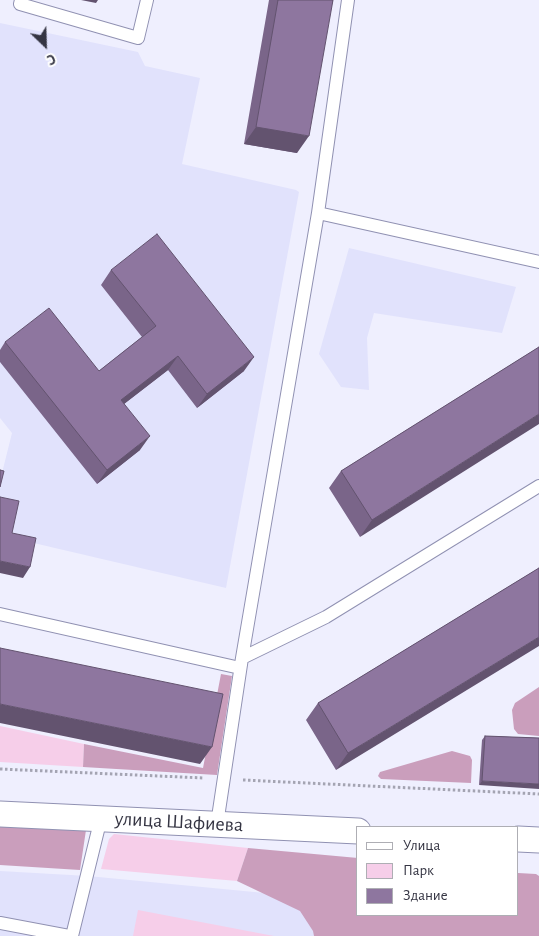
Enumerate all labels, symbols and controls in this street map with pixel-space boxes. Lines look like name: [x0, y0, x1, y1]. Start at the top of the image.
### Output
north arrow: [20, 20, 70, 70]
text: С: [45, 51, 57, 67]
street label: улица Шафиева: [114, 807, 244, 837]
legend: [356, 826, 519, 916]
text: Улица: [403, 838, 440, 853]
text: Парк: [403, 863, 434, 878]
text: Здание: [403, 888, 448, 903]

